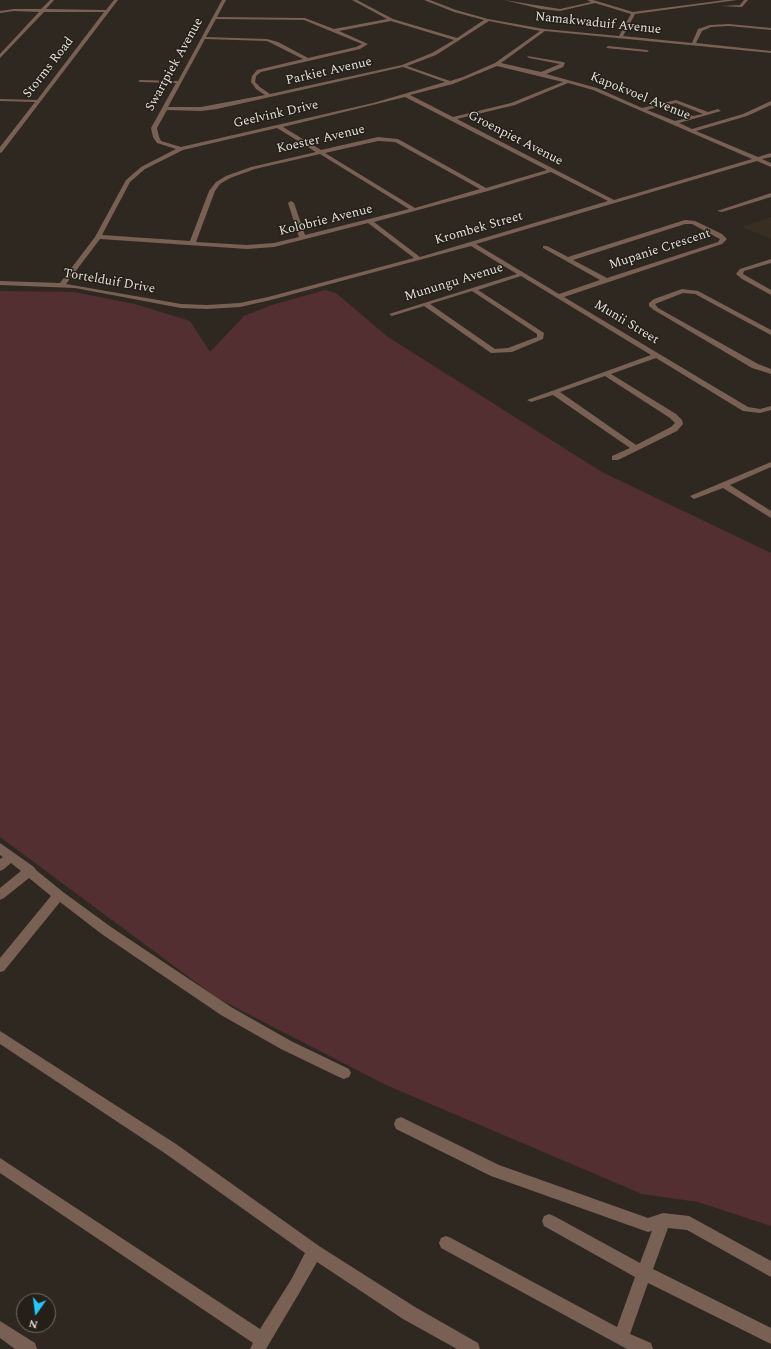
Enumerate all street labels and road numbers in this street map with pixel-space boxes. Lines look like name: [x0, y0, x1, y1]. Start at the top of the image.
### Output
street label: Namakwaduif Avenue: [534, 10, 662, 38]
street label: Swartpiek Avenue: [143, 16, 207, 114]
street label: Storms Road: [20, 34, 78, 102]
street label: Parkiet Avenue: [285, 55, 373, 89]
street label: Kapokvoel Avenue: [588, 70, 692, 124]
street label: Geelvink Drive: [232, 98, 320, 132]
street label: Groenpiet Avenue: [465, 108, 565, 170]
street label: Koester Avenue: [275, 122, 367, 158]
street label: Kolobrie Avenue: [278, 202, 374, 240]
street label: Krombek Street: [433, 209, 525, 249]
street label: Mupanie Crescent: [607, 226, 713, 274]
street label: Munungu Avenue: [403, 261, 505, 305]
street label: Tortelduif Drive: [62, 266, 156, 298]
street label: Munii Street: [591, 298, 661, 348]

